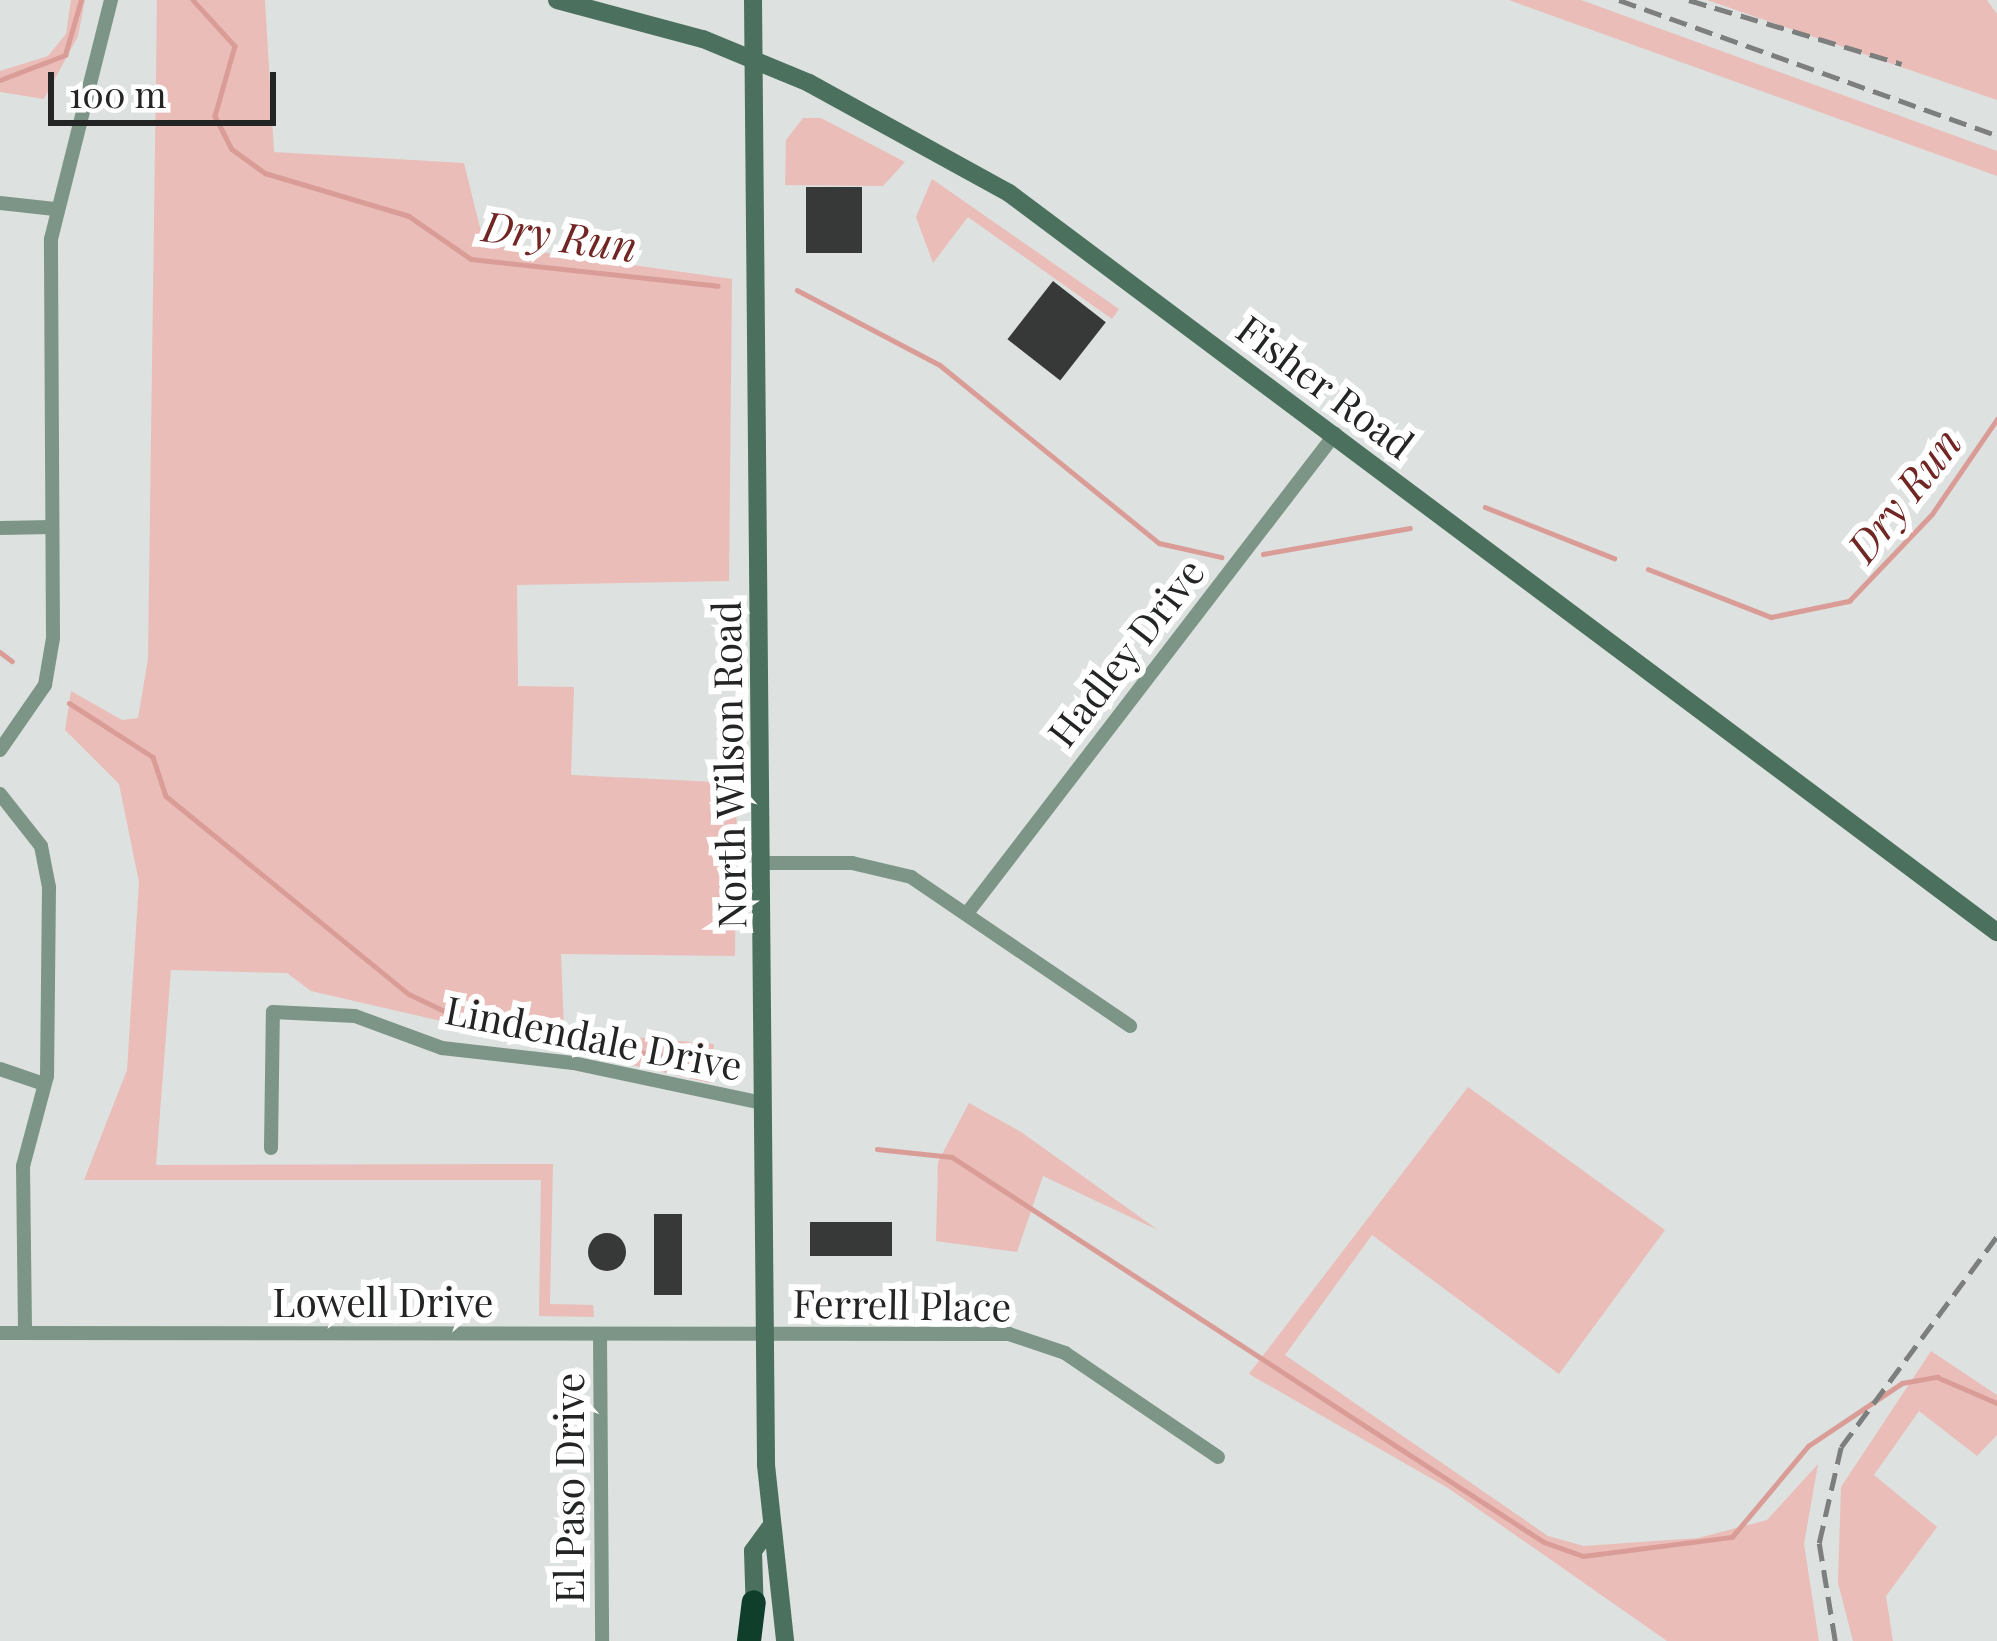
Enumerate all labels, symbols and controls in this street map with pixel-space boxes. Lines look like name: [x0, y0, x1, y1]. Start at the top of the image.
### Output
scale bar: [54, 48, 282, 122]
text: 100 m: [69, 69, 166, 117]
water label: Dry Run: [480, 199, 640, 271]
street label: Fisher Road: [1228, 304, 1424, 468]
water label: Dry Run: [1835, 417, 1971, 571]
street label: Hadley Drive: [1037, 548, 1213, 756]
street label: North Wilson Road: [702, 600, 754, 930]
street label: Lindendale Drive: [442, 985, 746, 1089]
street label: Lowell Drive: [273, 1278, 493, 1324]
street label: Ferrell Place: [792, 1279, 1012, 1329]
street label: El Paso Drive: [545, 1373, 591, 1603]

